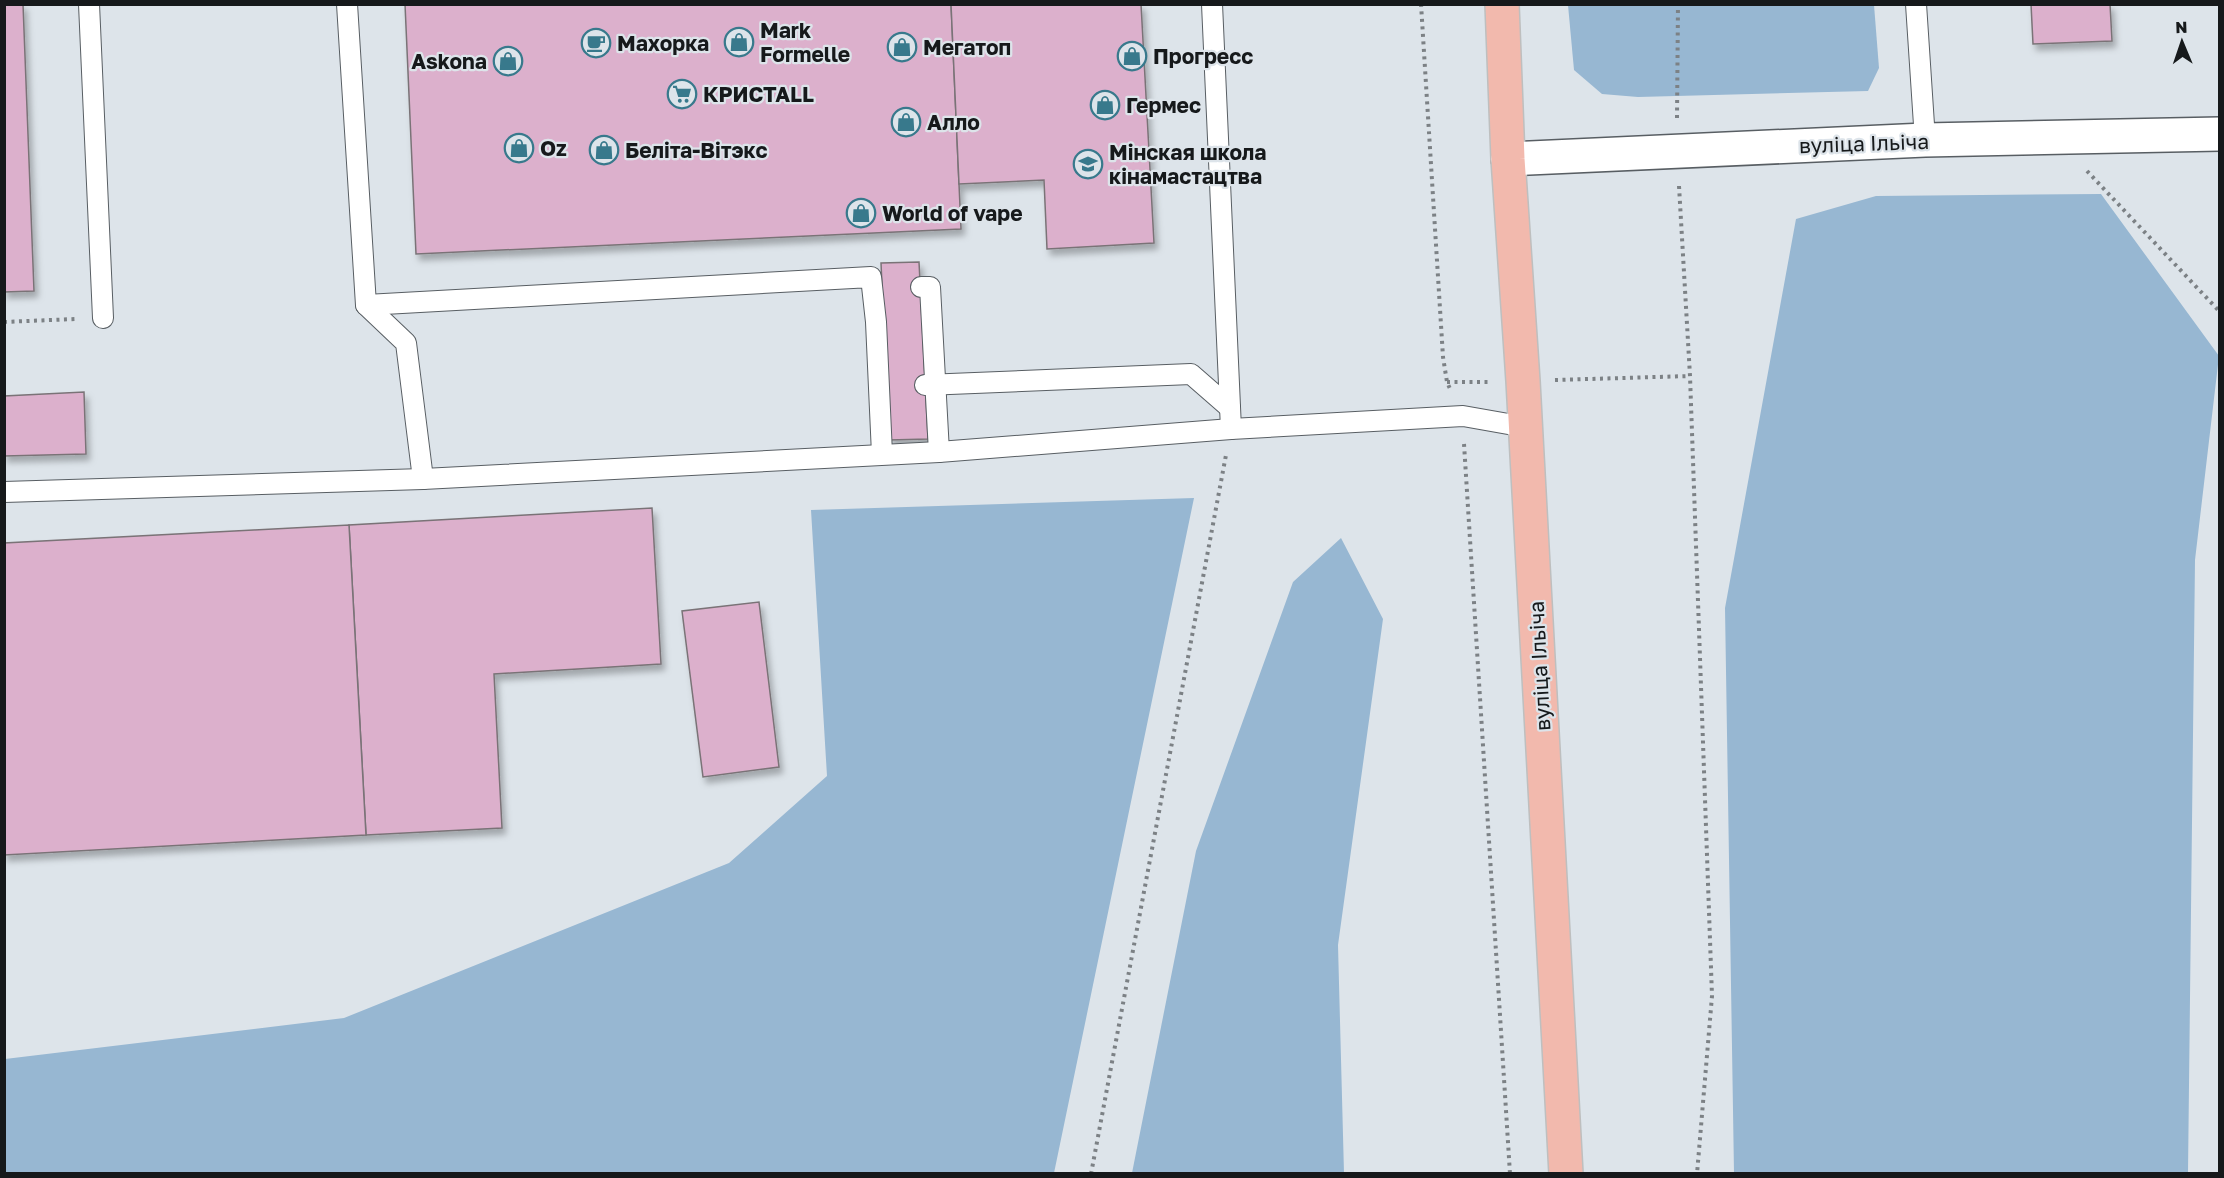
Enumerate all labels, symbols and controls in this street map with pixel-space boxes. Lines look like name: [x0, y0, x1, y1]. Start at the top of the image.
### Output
north arrow: [2152, 12, 2212, 72]
place label: Mark Formelle: [760, 17, 850, 67]
text: N: [2175, 17, 2188, 37]
shop icon: Mark Formelle: [723, 26, 755, 58]
cafe icon: Махорка: [580, 27, 612, 59]
place label: Махорка: [617, 30, 709, 56]
shop icon: Мегатоп: [886, 31, 918, 63]
place label: Мегатоп: [923, 34, 1011, 60]
shop icon: Прогресс: [1116, 40, 1148, 72]
place label: Прогресс: [1153, 43, 1253, 69]
shop icon: Askona: [492, 45, 524, 77]
place label: Askona: [411, 48, 487, 74]
supermarket icon: КРИСТАLL: [666, 78, 698, 110]
place label: КРИСТАLL: [703, 81, 814, 107]
shop icon: Гермес: [1089, 89, 1121, 121]
place label: Гермес: [1126, 92, 1201, 118]
shop icon: Алло: [890, 106, 922, 138]
place label: Алло: [927, 109, 980, 135]
street label: вуліца Ільіча: [1799, 128, 1929, 158]
shop icon: Oz: [503, 132, 535, 164]
shop icon: Беліта-Вітэкс: [588, 134, 620, 166]
place label: Oz: [540, 135, 567, 161]
place label: Беліта-Вітэкс: [625, 137, 767, 163]
place label: Мінская школа кінамастацтва: [1109, 139, 1267, 189]
school or university icon: Мінская школа кінамастацтва: [1072, 148, 1104, 180]
shop icon: World of vape: [845, 197, 877, 229]
place label: World of vape: [882, 200, 1023, 226]
street label: вуліца Ільіча: [1523, 600, 1555, 732]

